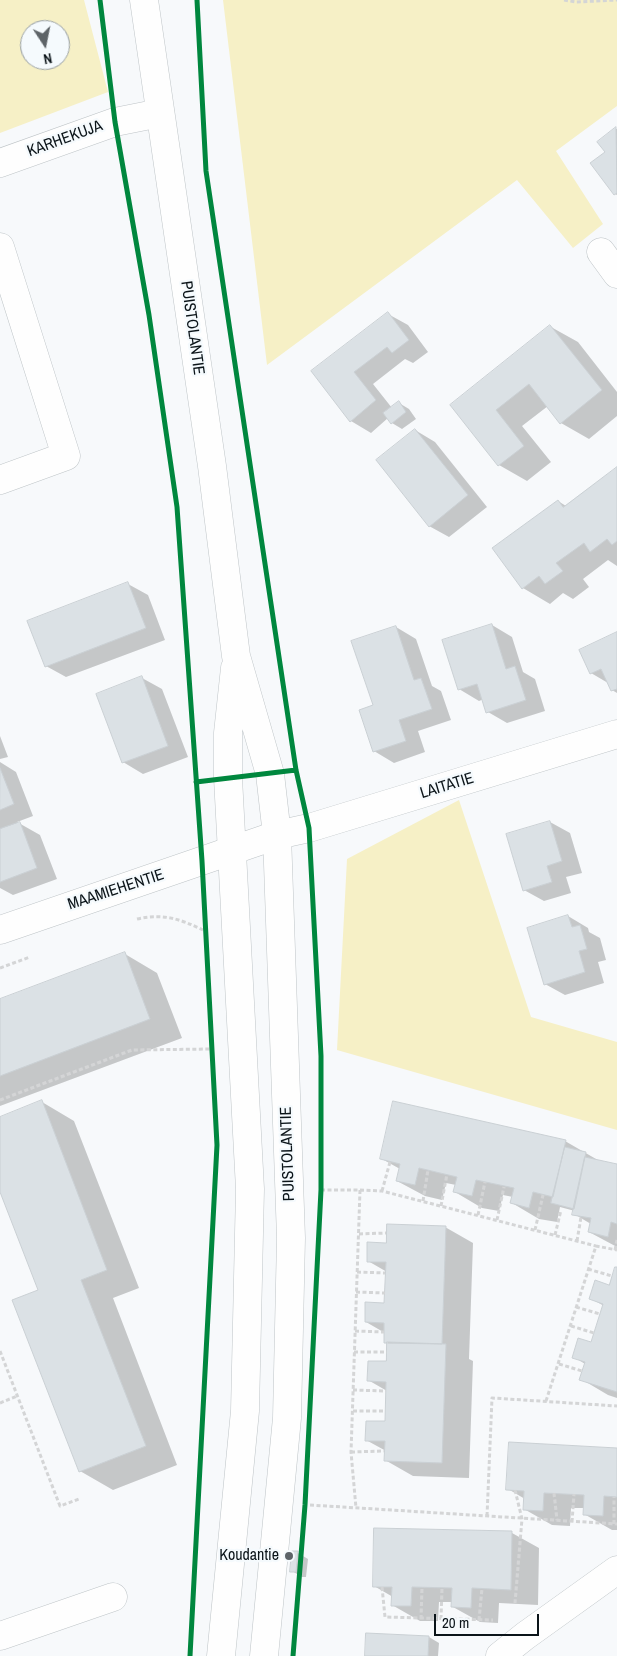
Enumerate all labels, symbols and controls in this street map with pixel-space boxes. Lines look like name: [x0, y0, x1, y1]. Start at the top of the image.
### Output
north arrow: [20, 20, 70, 70]
text: N: [42, 49, 53, 68]
street label: KARHEKUJA: [25, 117, 105, 161]
street label: PUISTOLANTIE: [176, 280, 208, 376]
street label: LAITATIE: [418, 769, 476, 803]
street label: MAAMIEHENTIE: [66, 865, 166, 915]
street label: PUISTOLANTIE: [277, 1106, 299, 1202]
place label: Koudantie: [219, 1546, 279, 1566]
marker: Koudantie: [283, 1550, 295, 1562]
scale bar: [437, 1604, 542, 1636]
text: 20 m: [442, 1612, 469, 1633]

